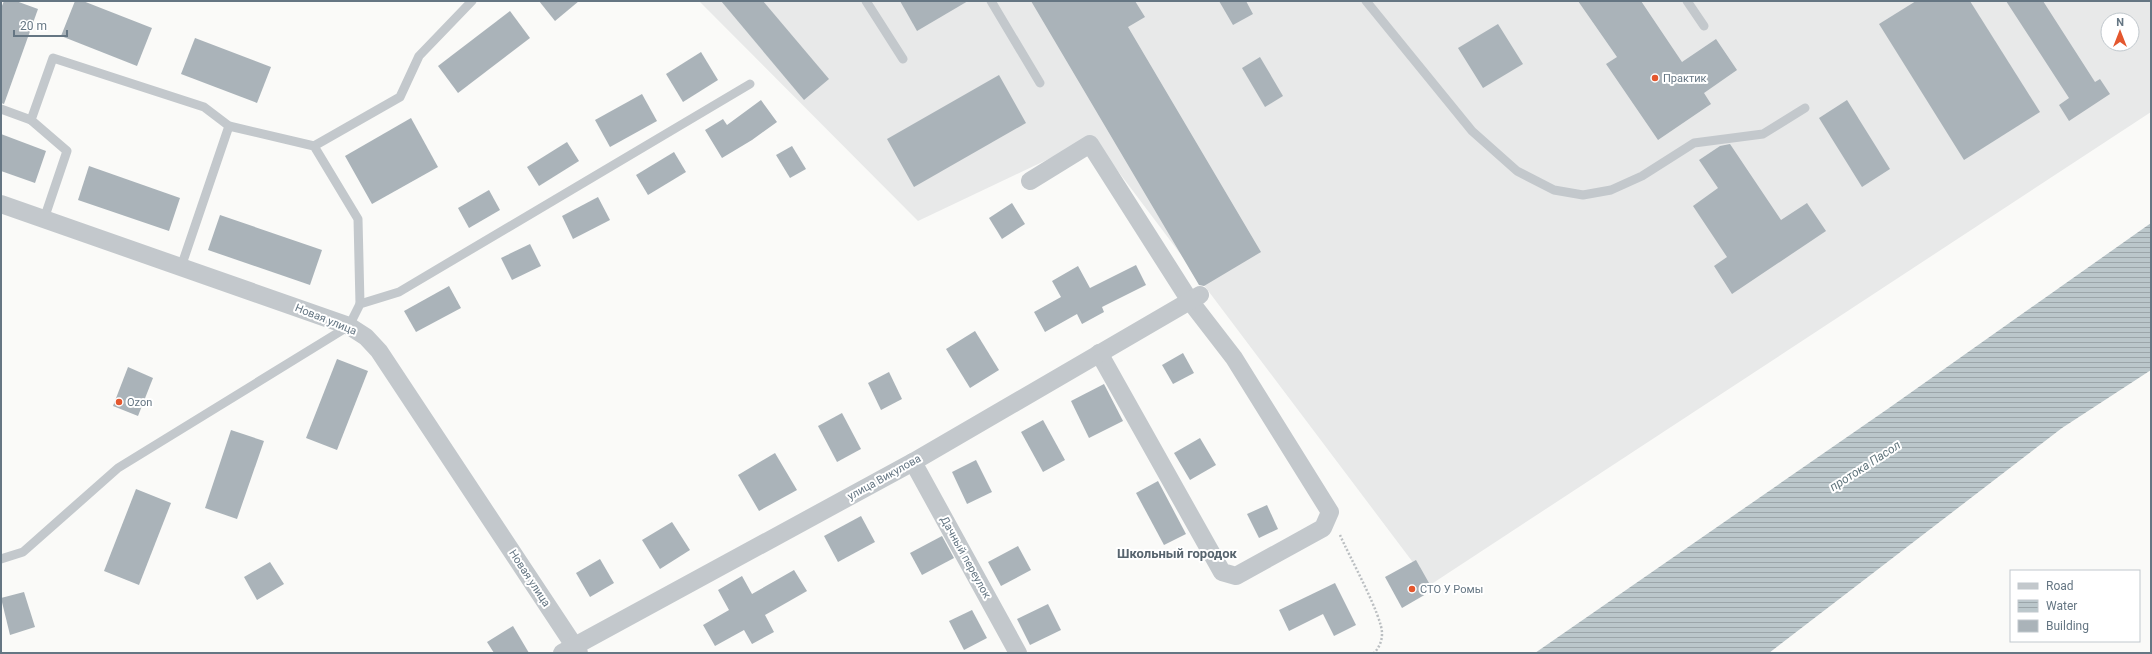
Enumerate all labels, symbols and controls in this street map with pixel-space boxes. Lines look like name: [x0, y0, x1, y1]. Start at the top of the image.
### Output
scale bar: [14, 12, 67, 38]
north arrow: [2100, 12, 2140, 52]
text: N: [2116, 16, 2124, 29]
text: 20 m: [20, 19, 47, 33]
place label: Практик: [1663, 72, 1707, 85]
marker: Практик: [1650, 73, 1660, 83]
street label: Новая улица: [293, 301, 359, 338]
place label: Ozon: [127, 396, 152, 409]
marker: Ozon: [114, 397, 124, 407]
water label: протока Пасол: [1827, 438, 1903, 494]
street label: улица Викулова: [845, 452, 923, 503]
street label: Дачный переулок: [938, 514, 994, 601]
district label: Школьный городок: [1117, 546, 1238, 561]
street label: Новая улица: [506, 547, 553, 609]
legend: [2010, 570, 2140, 642]
text: Road: [2046, 579, 2074, 593]
place label: СТО У Ромы: [1420, 583, 1483, 596]
marker: СТО У Ромы: [1407, 584, 1417, 594]
text: Water: [2046, 599, 2077, 613]
text: Building: [2046, 619, 2089, 633]

